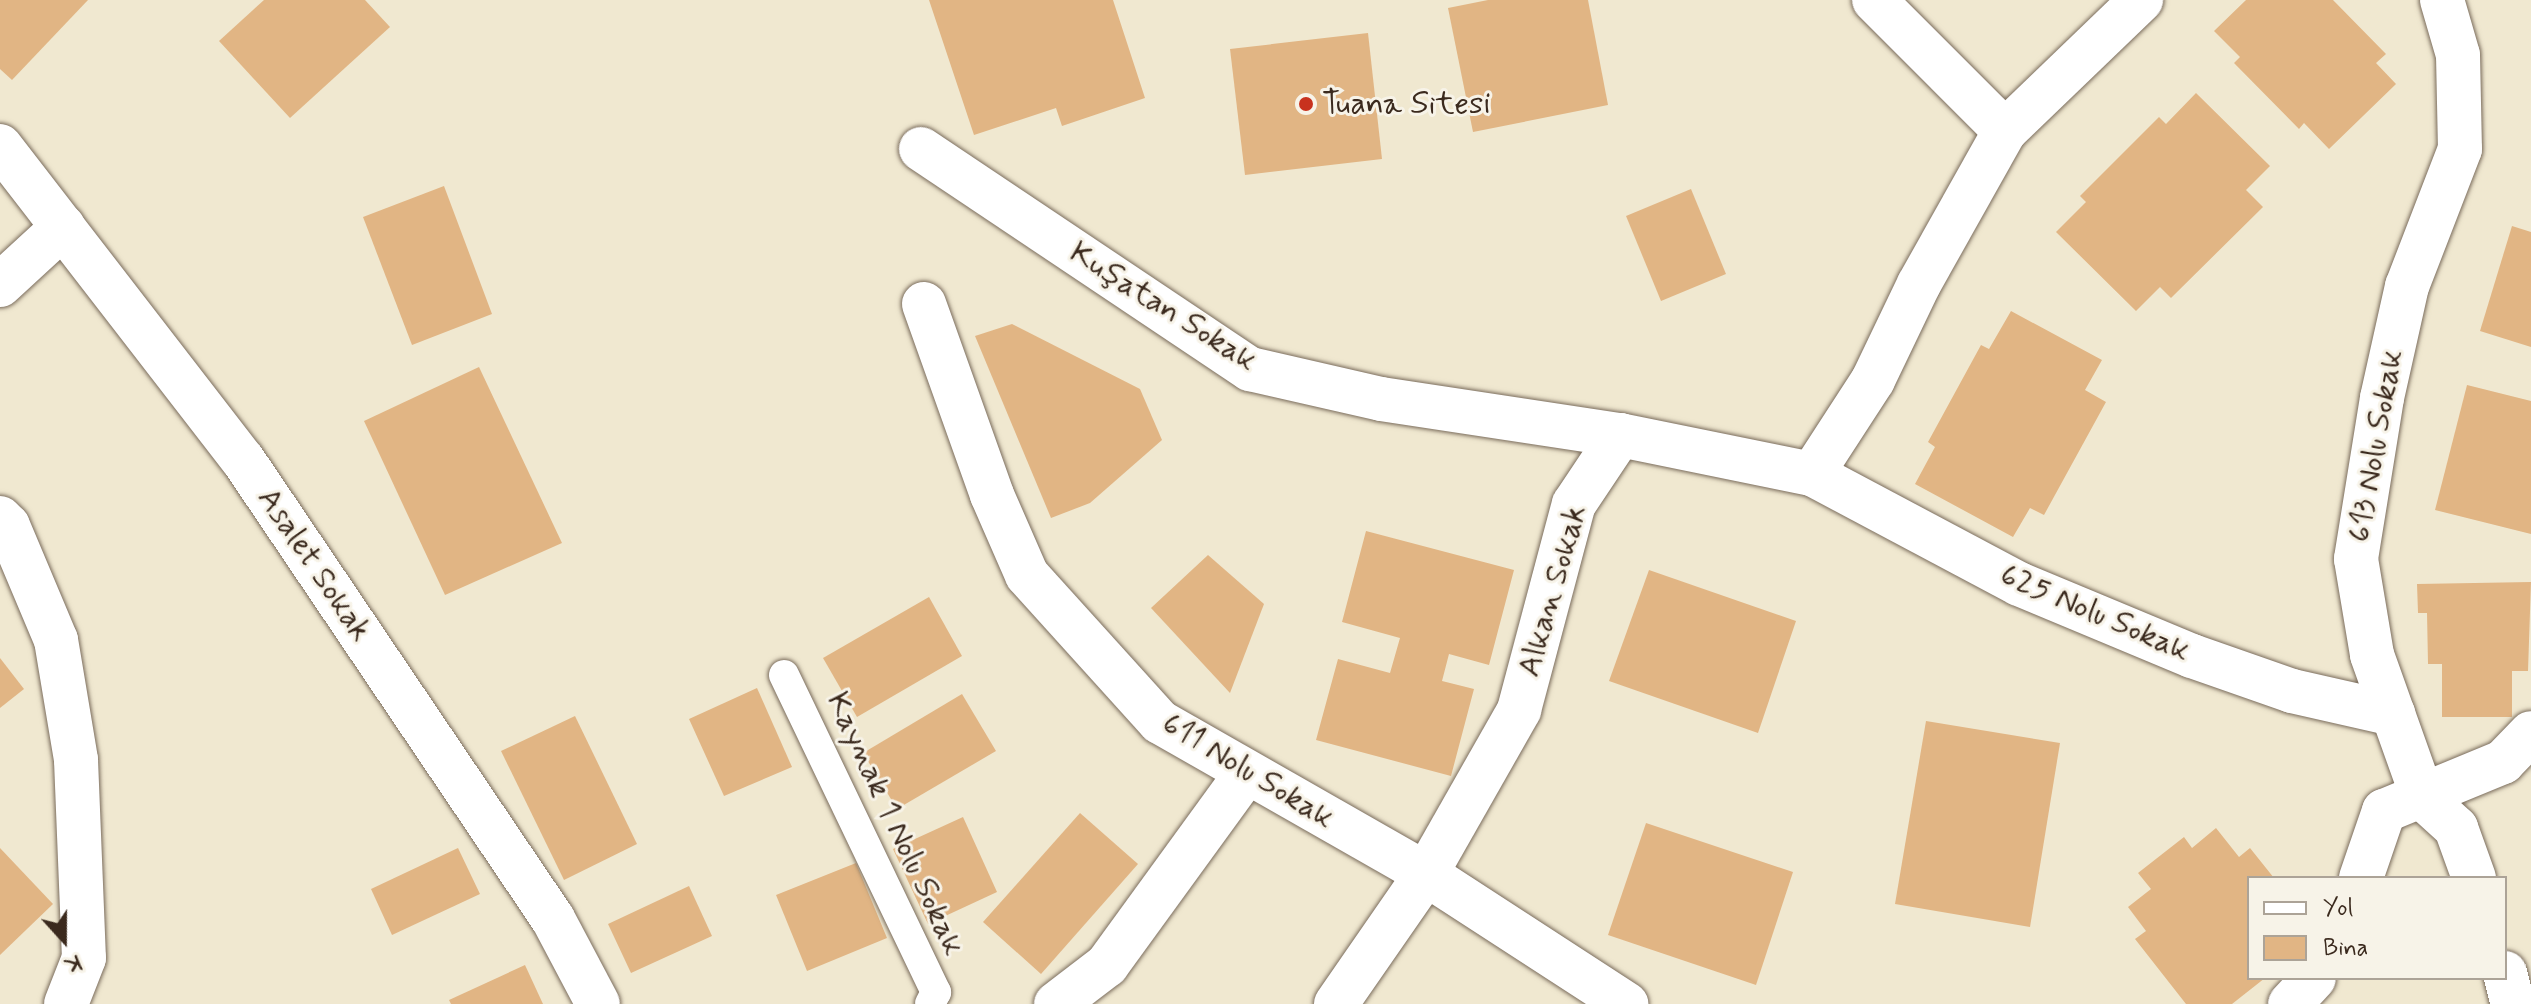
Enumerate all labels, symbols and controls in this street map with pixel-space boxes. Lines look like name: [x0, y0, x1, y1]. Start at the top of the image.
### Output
place label: Tuana Sitesi: [1322, 85, 1482, 123]
marker: Tuana Sitesi: [1297, 95, 1315, 113]
street label: Kuşatan Sokak: [1062, 234, 1264, 380]
street label: 613 Nolu Sokak: [2340, 347, 2412, 545]
street label: Asalet Sokak: [249, 481, 379, 649]
street label: Alkan Sokak: [1510, 501, 1596, 681]
street label: 625 Nolu Sokak: [1994, 556, 2196, 670]
street label: Kaynak 1 Nolu Sokak: [817, 687, 973, 961]
street label: 611 Nolu Sokak: [1155, 705, 1341, 837]
legend: [2247, 876, 2507, 980]
text: Yol: [2323, 893, 2353, 924]
north arrow: [24, 900, 104, 980]
text: Bina: [2323, 933, 2368, 964]
text: K: [60, 947, 85, 978]

